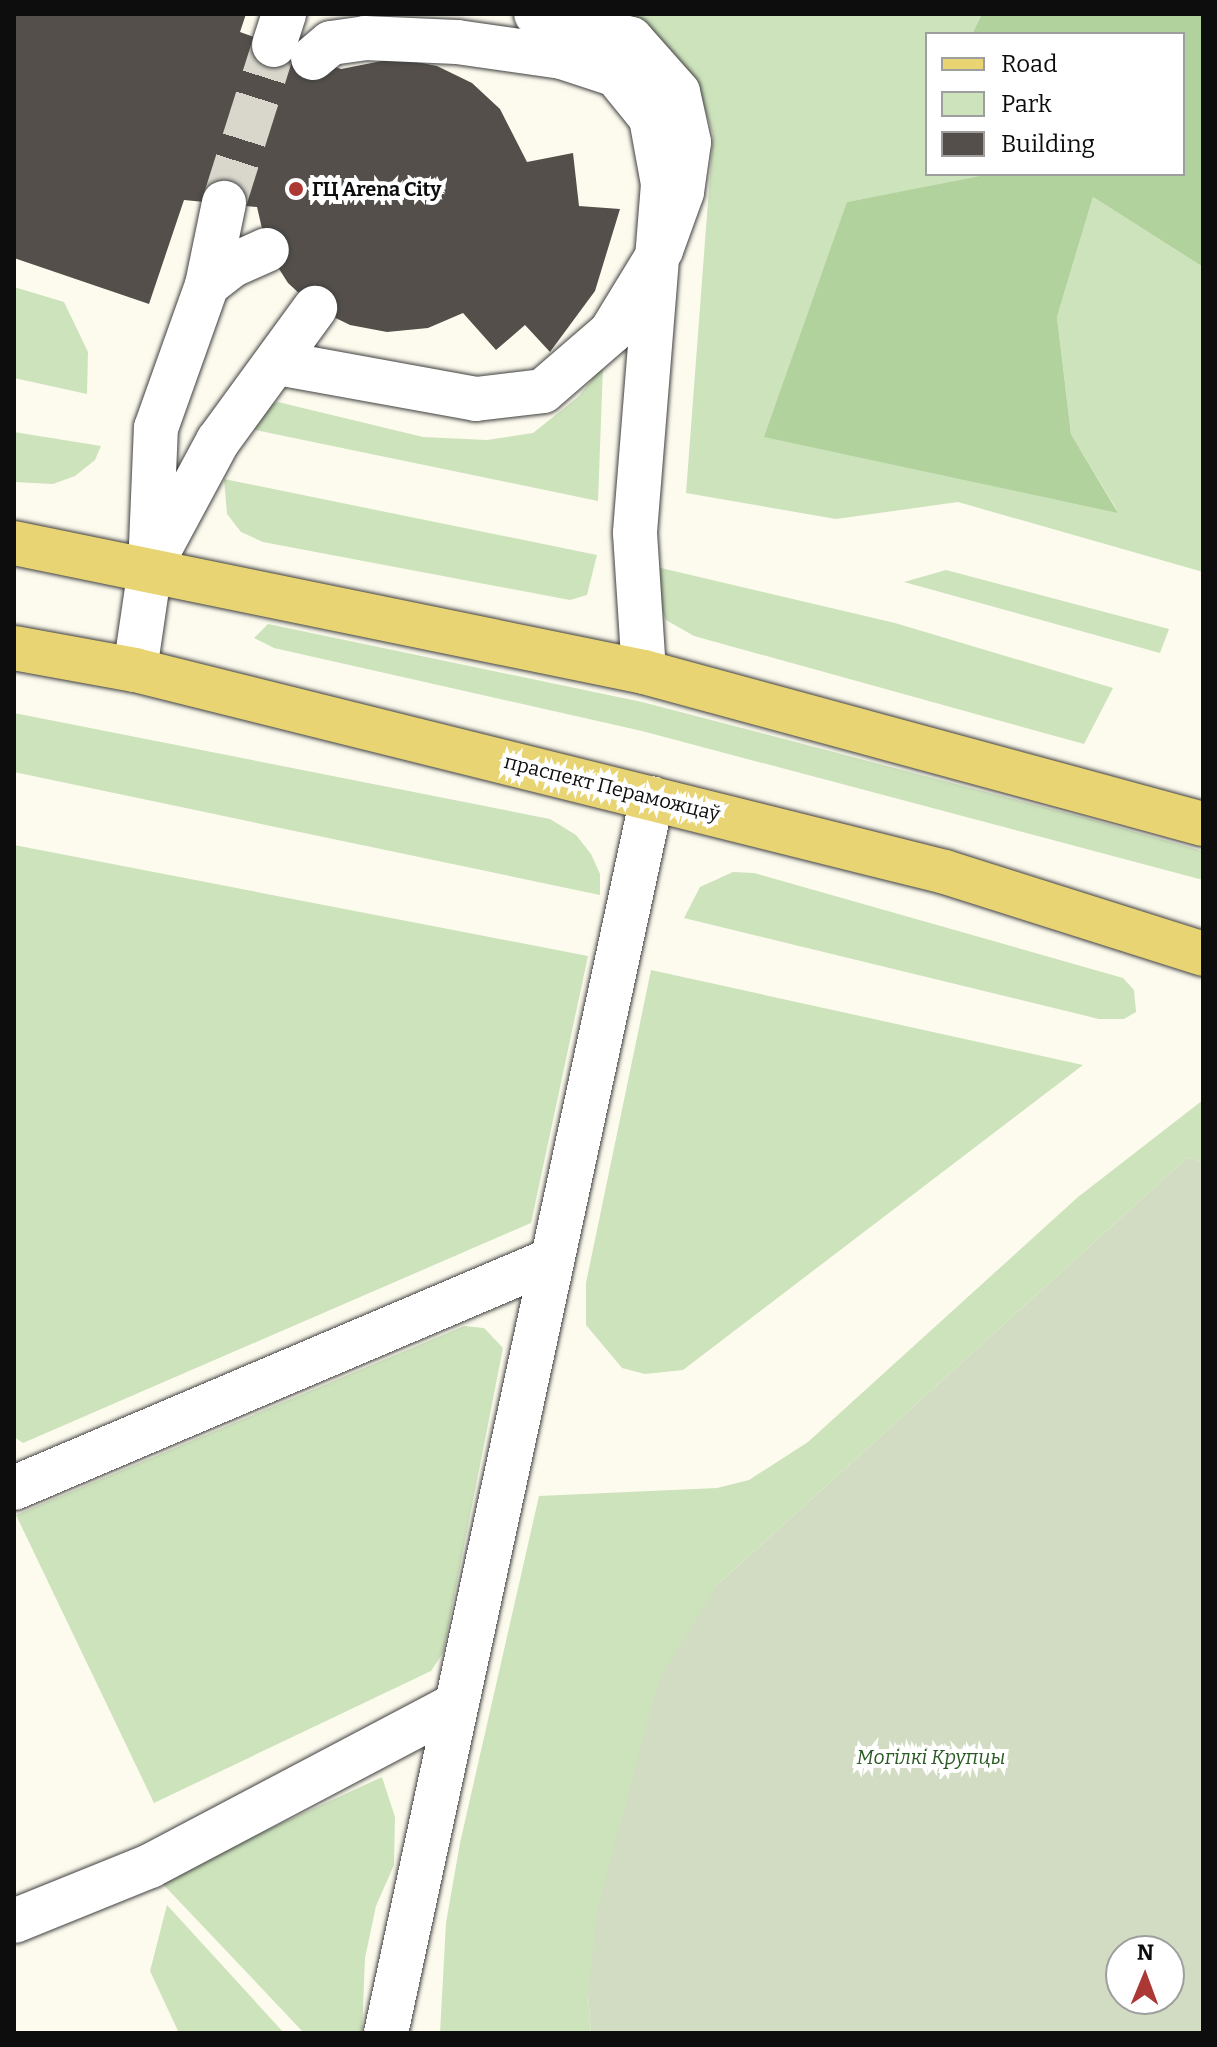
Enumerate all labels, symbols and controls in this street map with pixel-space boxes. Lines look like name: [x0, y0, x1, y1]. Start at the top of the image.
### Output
legend: [925, 32, 1185, 176]
text: Road: [1001, 50, 1057, 78]
text: Park: [1001, 90, 1052, 118]
text: Building: [1001, 130, 1095, 158]
place label: ГЦ Arena City: [312, 177, 441, 201]
marker: ГЦ Arena City: [287, 180, 305, 198]
street label: праспект Пераможцаў: [502, 750, 722, 826]
park label: Могілкі Крупцы: [857, 1745, 1005, 1769]
north arrow: [1105, 1935, 1185, 2015]
text: N: [1137, 1939, 1154, 1966]

